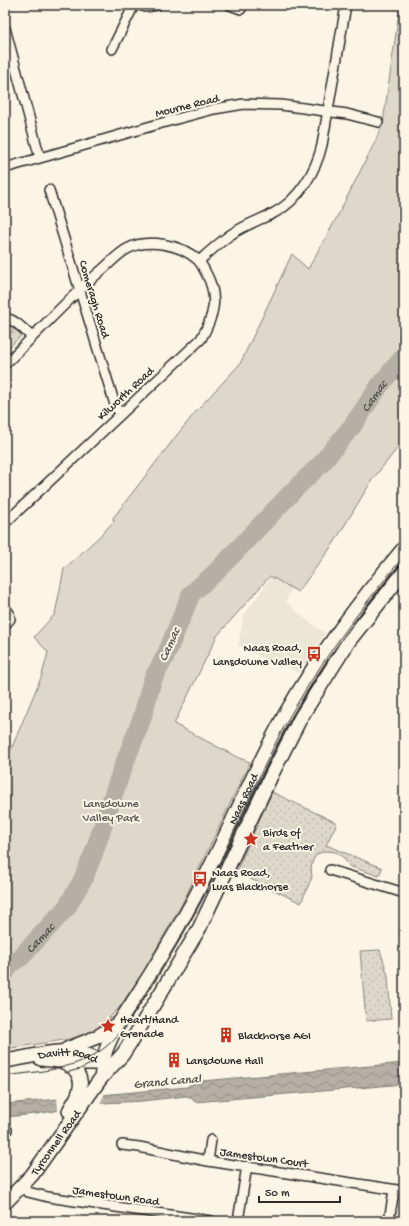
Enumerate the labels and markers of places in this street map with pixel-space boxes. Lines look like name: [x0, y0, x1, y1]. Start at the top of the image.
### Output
place label: Naas Road, Lansdowne Valley: [213, 642, 302, 670]
bus stop icon: Naas Road, Lansdowne Valley: [305, 645, 323, 663]
place label: Birds of a Feather: [262, 827, 315, 855]
place icon: Birds of a Feather: [242, 830, 260, 848]
place label: Naas Road, Luas Blackhorse: [212, 867, 289, 895]
bus stop icon: Naas Road, Luas Blackhorse: [191, 870, 209, 888]
place label: Heart/Hand Grenade: [120, 1014, 179, 1042]
place icon: Heart/Hand Grenade: [99, 1017, 117, 1035]
building icon: Blackhorse AGI: [217, 1026, 235, 1044]
place label: Blackhorse AGI: [237, 1030, 311, 1044]
building icon: Lansdowne Hall: [165, 1051, 183, 1069]
place label: Lansdowne Hall: [186, 1055, 264, 1069]

